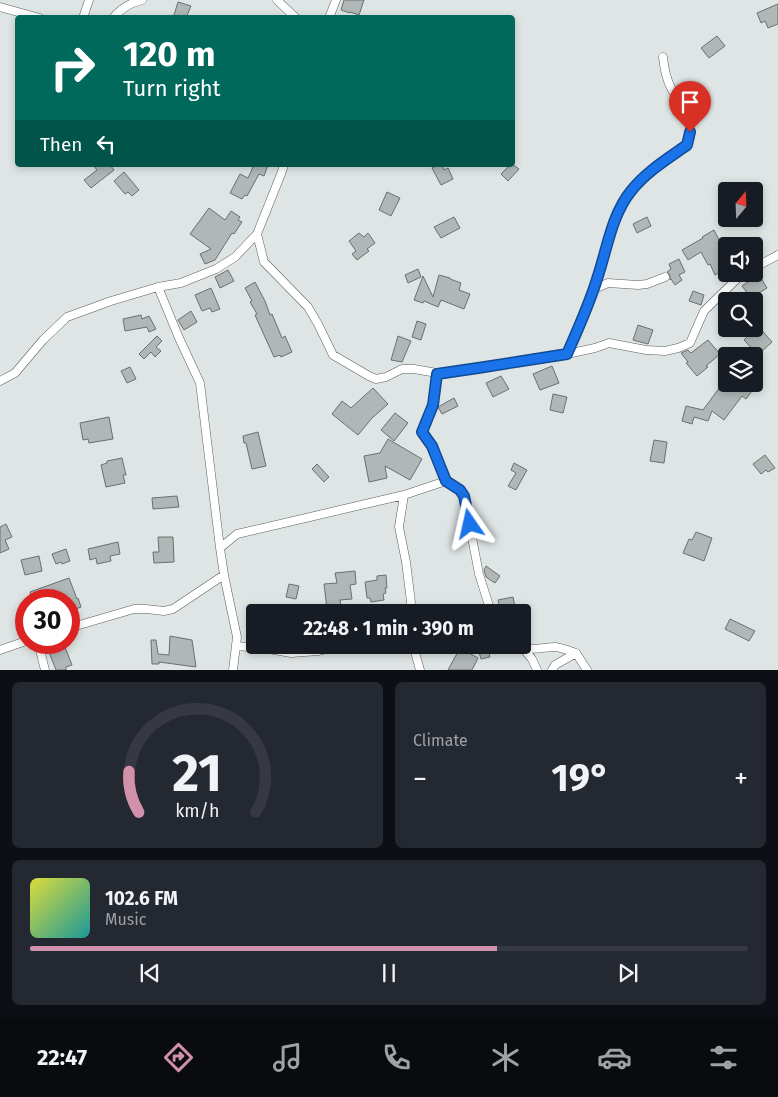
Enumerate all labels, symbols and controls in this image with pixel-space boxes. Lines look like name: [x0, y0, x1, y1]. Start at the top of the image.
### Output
text: 120 m: [123, 33, 216, 75]
icon: right: [40, 35, 105, 100]
text: Turn right: [123, 75, 220, 102]
pin: [669, 81, 711, 132]
icon: arrive: [676, 88, 704, 116]
icon: left: [92, 130, 120, 158]
text: Then: [40, 133, 82, 156]
north arrow: [718, 182, 762, 228]
map controls: [718, 182, 763, 392]
button: sound: [718, 237, 763, 282]
button: search: [718, 292, 763, 337]
button: layers: [718, 347, 763, 392]
position arrow: [443, 497, 495, 549]
speed limit sign: 30: [15, 589, 80, 654]
text: 22:48 · 1 min · 390 m: [303, 617, 474, 640]
text: Climate: [413, 731, 468, 750]
text: 21: [173, 742, 222, 805]
text: 19°: [551, 755, 610, 801]
text: −: [413, 762, 427, 795]
text: +: [734, 762, 748, 795]
text: km/h: [175, 800, 220, 822]
text: 102.6 FM: [105, 887, 178, 910]
text: Music: [105, 910, 146, 929]
icon: previous: [136, 959, 164, 987]
icon: pause: [375, 959, 403, 987]
icon: next: [614, 959, 642, 987]
icon: directions: [161, 1040, 196, 1075]
icon: music: [270, 1040, 305, 1075]
icon: phone: [379, 1040, 414, 1075]
icon: climate: [488, 1040, 523, 1075]
icon: car: [597, 1040, 632, 1075]
icon: filters: [706, 1040, 741, 1075]
text: 22:47: [37, 1044, 87, 1071]

